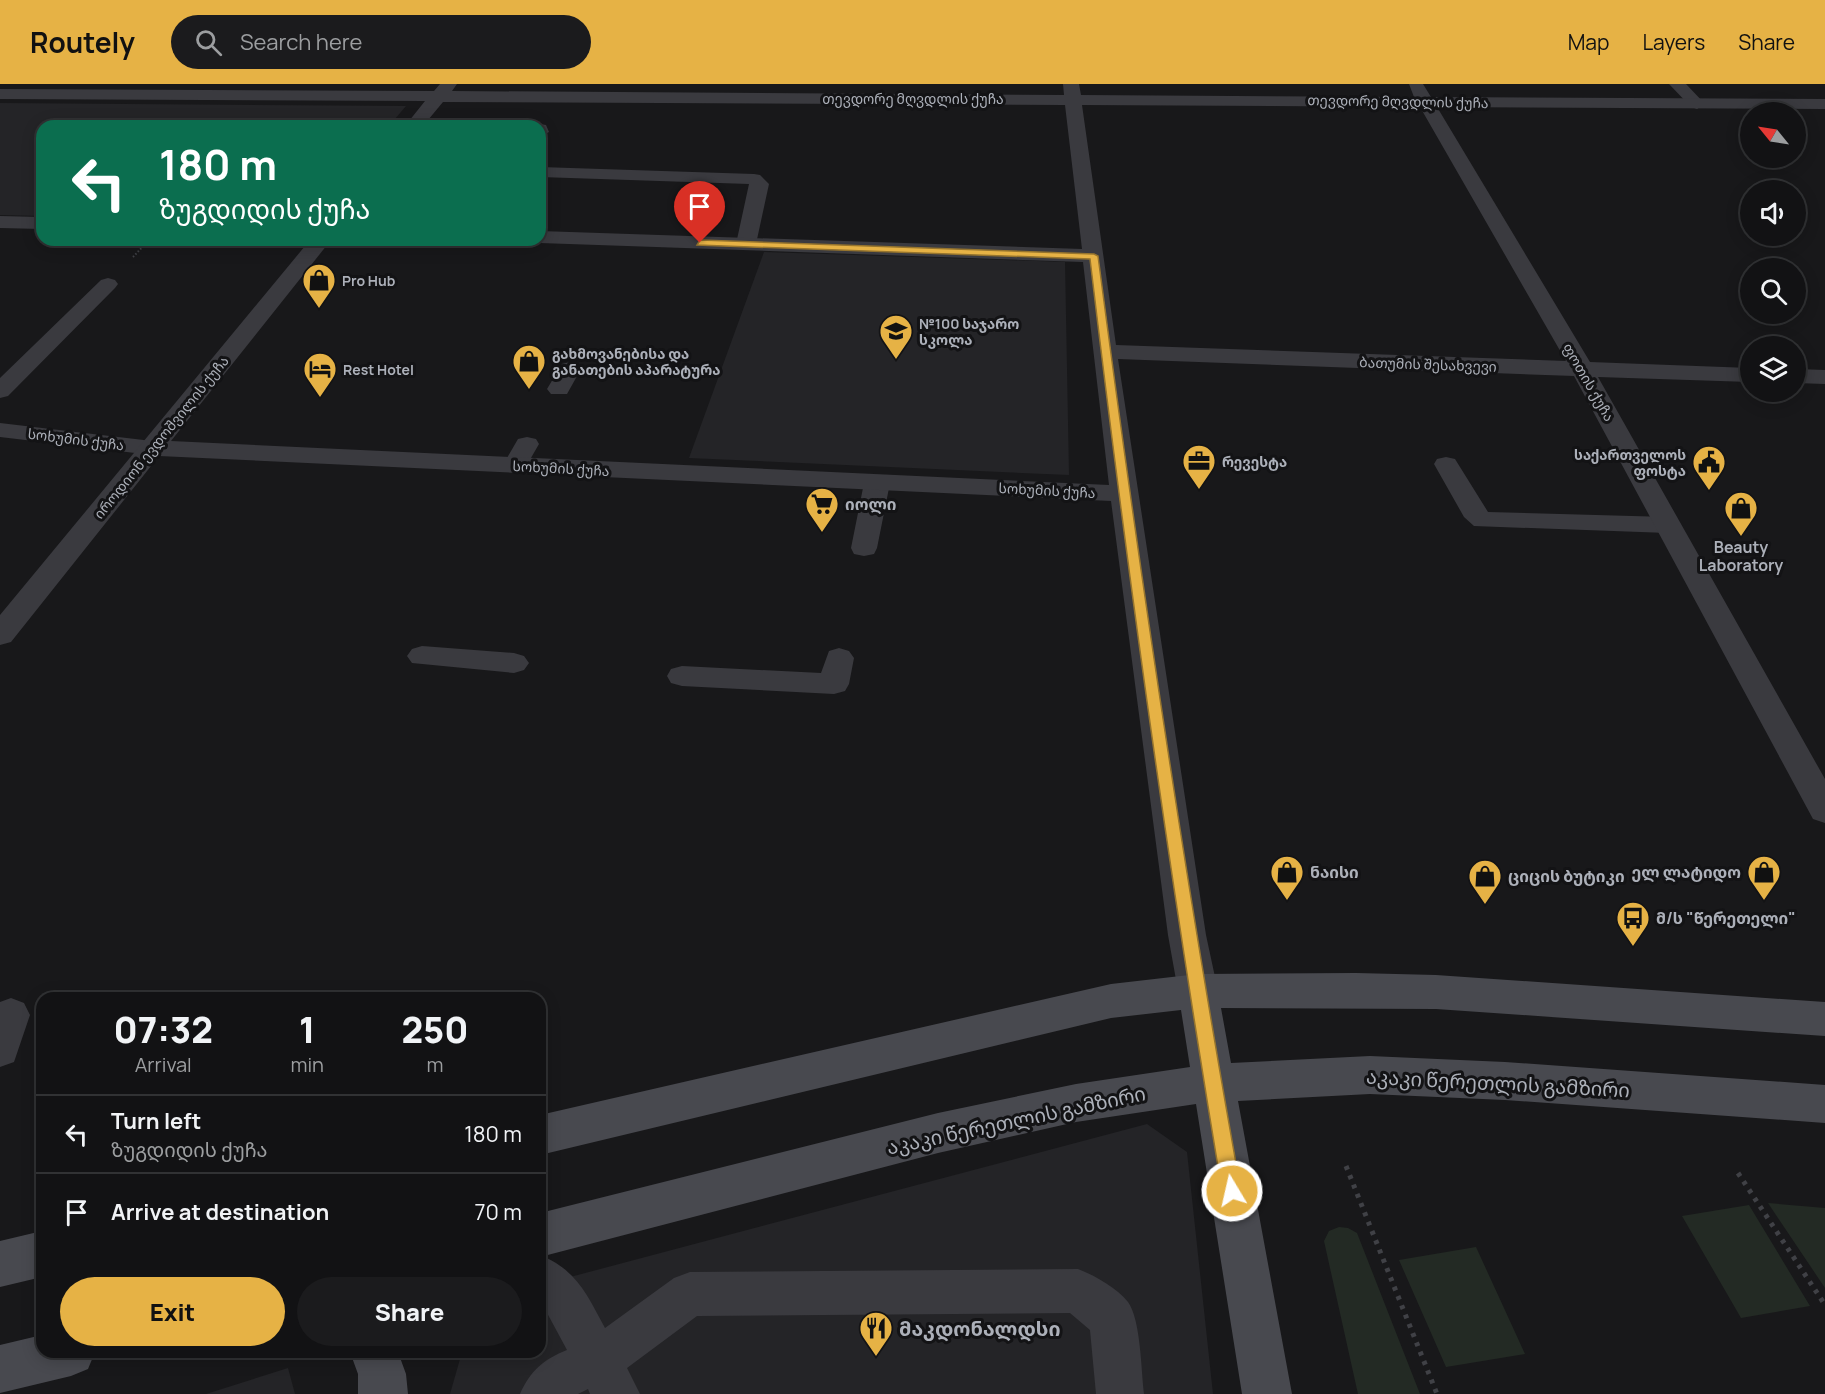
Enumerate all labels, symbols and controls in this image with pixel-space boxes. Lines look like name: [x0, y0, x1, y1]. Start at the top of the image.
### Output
search box: [171, 15, 591, 69]
text: Routely: [30, 23, 135, 61]
icon: search: [192, 26, 225, 59]
text: Search here: [240, 27, 362, 57]
text: Map: [1568, 28, 1609, 56]
text: Layers: [1642, 28, 1705, 56]
text: Share: [1738, 28, 1795, 56]
street label: თევდორე მღვდლის ქუჩა: [822, 89, 1004, 108]
street label: თევდორე მღვდლის ქუჩა: [1307, 90, 1489, 112]
north arrow: [1740, 102, 1806, 168]
map controls: [1740, 102, 1806, 402]
text: 180 m: [159, 135, 277, 193]
icon: left: [60, 144, 138, 222]
button: sound: [1740, 180, 1806, 246]
pin: [674, 181, 725, 243]
text: ზუგდიდის ქუჩა: [159, 190, 370, 227]
icon: arrive: [683, 190, 716, 223]
button: search: [1740, 258, 1806, 324]
shop icon: Pro Hub: [301, 262, 337, 309]
place label: Pro Hub: [342, 271, 396, 290]
school or university icon: №100 საჯარო სკოლა: [878, 313, 914, 360]
place label: №100 საჯარო სკოლა: [919, 314, 1019, 349]
button: layers: [1740, 336, 1806, 402]
street label: ფოთის ქუჩა: [1559, 339, 1619, 425]
shop icon: გახმოვანებისა და განათების აპარატურა: [511, 343, 547, 390]
place label: გახმოვანებისა და განათების აპარატურა: [552, 344, 720, 379]
street label: იროდიონ ევდოშვილის ქუჩა: [89, 351, 233, 523]
hotel icon: Rest Hotel: [302, 351, 338, 398]
street label: ბათუმის შესახვევი: [1359, 352, 1497, 376]
place label: Rest Hotel: [343, 360, 414, 379]
street label: სოხუმის ქუჩა: [27, 424, 125, 454]
office icon: რევესტა: [1181, 443, 1217, 490]
public building icon: საქართველოს ფოსტა: [1691, 444, 1727, 491]
place label: საქართველოს ფოსტა: [1574, 445, 1686, 480]
place label: რევესტა: [1222, 452, 1287, 471]
street label: სოხუმის ქუჩა: [512, 456, 610, 480]
street label: სოხუმის ქუჩა: [998, 478, 1096, 502]
supermarket icon: იოლი: [804, 486, 840, 533]
shop icon: Beauty Laboratory: [1723, 490, 1759, 537]
place label: იოლი: [845, 493, 896, 515]
place label: Beauty Laboratory: [1699, 536, 1783, 576]
shop icon: ნაისი: [1269, 854, 1305, 901]
shop icon: ელ ლატიდო: [1746, 854, 1782, 901]
shop icon: ციცის ბუტიკი: [1467, 858, 1503, 905]
place label: ნაისი: [1310, 861, 1359, 883]
place label: ელ ლატიდო: [1631, 861, 1741, 883]
place label: ციცის ბუტიკი: [1508, 865, 1625, 887]
bus stop icon: მ/ს "წერეთელი": [1615, 900, 1651, 947]
place label: მ/ს "წერეთელი": [1656, 907, 1796, 929]
text: 07:32: [113, 1005, 213, 1054]
text: 1: [299, 1005, 315, 1054]
text: 250: [401, 1005, 469, 1054]
text: Arrival: [135, 1051, 192, 1078]
text: min: [290, 1051, 324, 1078]
text: m: [427, 1051, 443, 1078]
street label: აკაკი წერეთლის გამზირი: [1365, 1063, 1631, 1103]
street label: აკაკი წერეთლის გამზირი: [884, 1079, 1148, 1161]
text: Turn left: [111, 1106, 201, 1136]
icon: left: [60, 1118, 93, 1151]
text: 180 m: [464, 1119, 522, 1149]
text: ზუგდიდის ქუჩა: [111, 1136, 268, 1163]
position arrow: [1200, 1159, 1264, 1223]
icon: arrive: [60, 1196, 93, 1229]
text: Arrive at destination: [111, 1197, 329, 1227]
text: 70 m: [474, 1197, 522, 1227]
button: Exit: [60, 1277, 285, 1346]
button: Share: [297, 1277, 522, 1346]
restaurant icon: მაკდონალდსი: [858, 1310, 894, 1357]
place label: მაკდონალდსი: [899, 1315, 1061, 1342]

